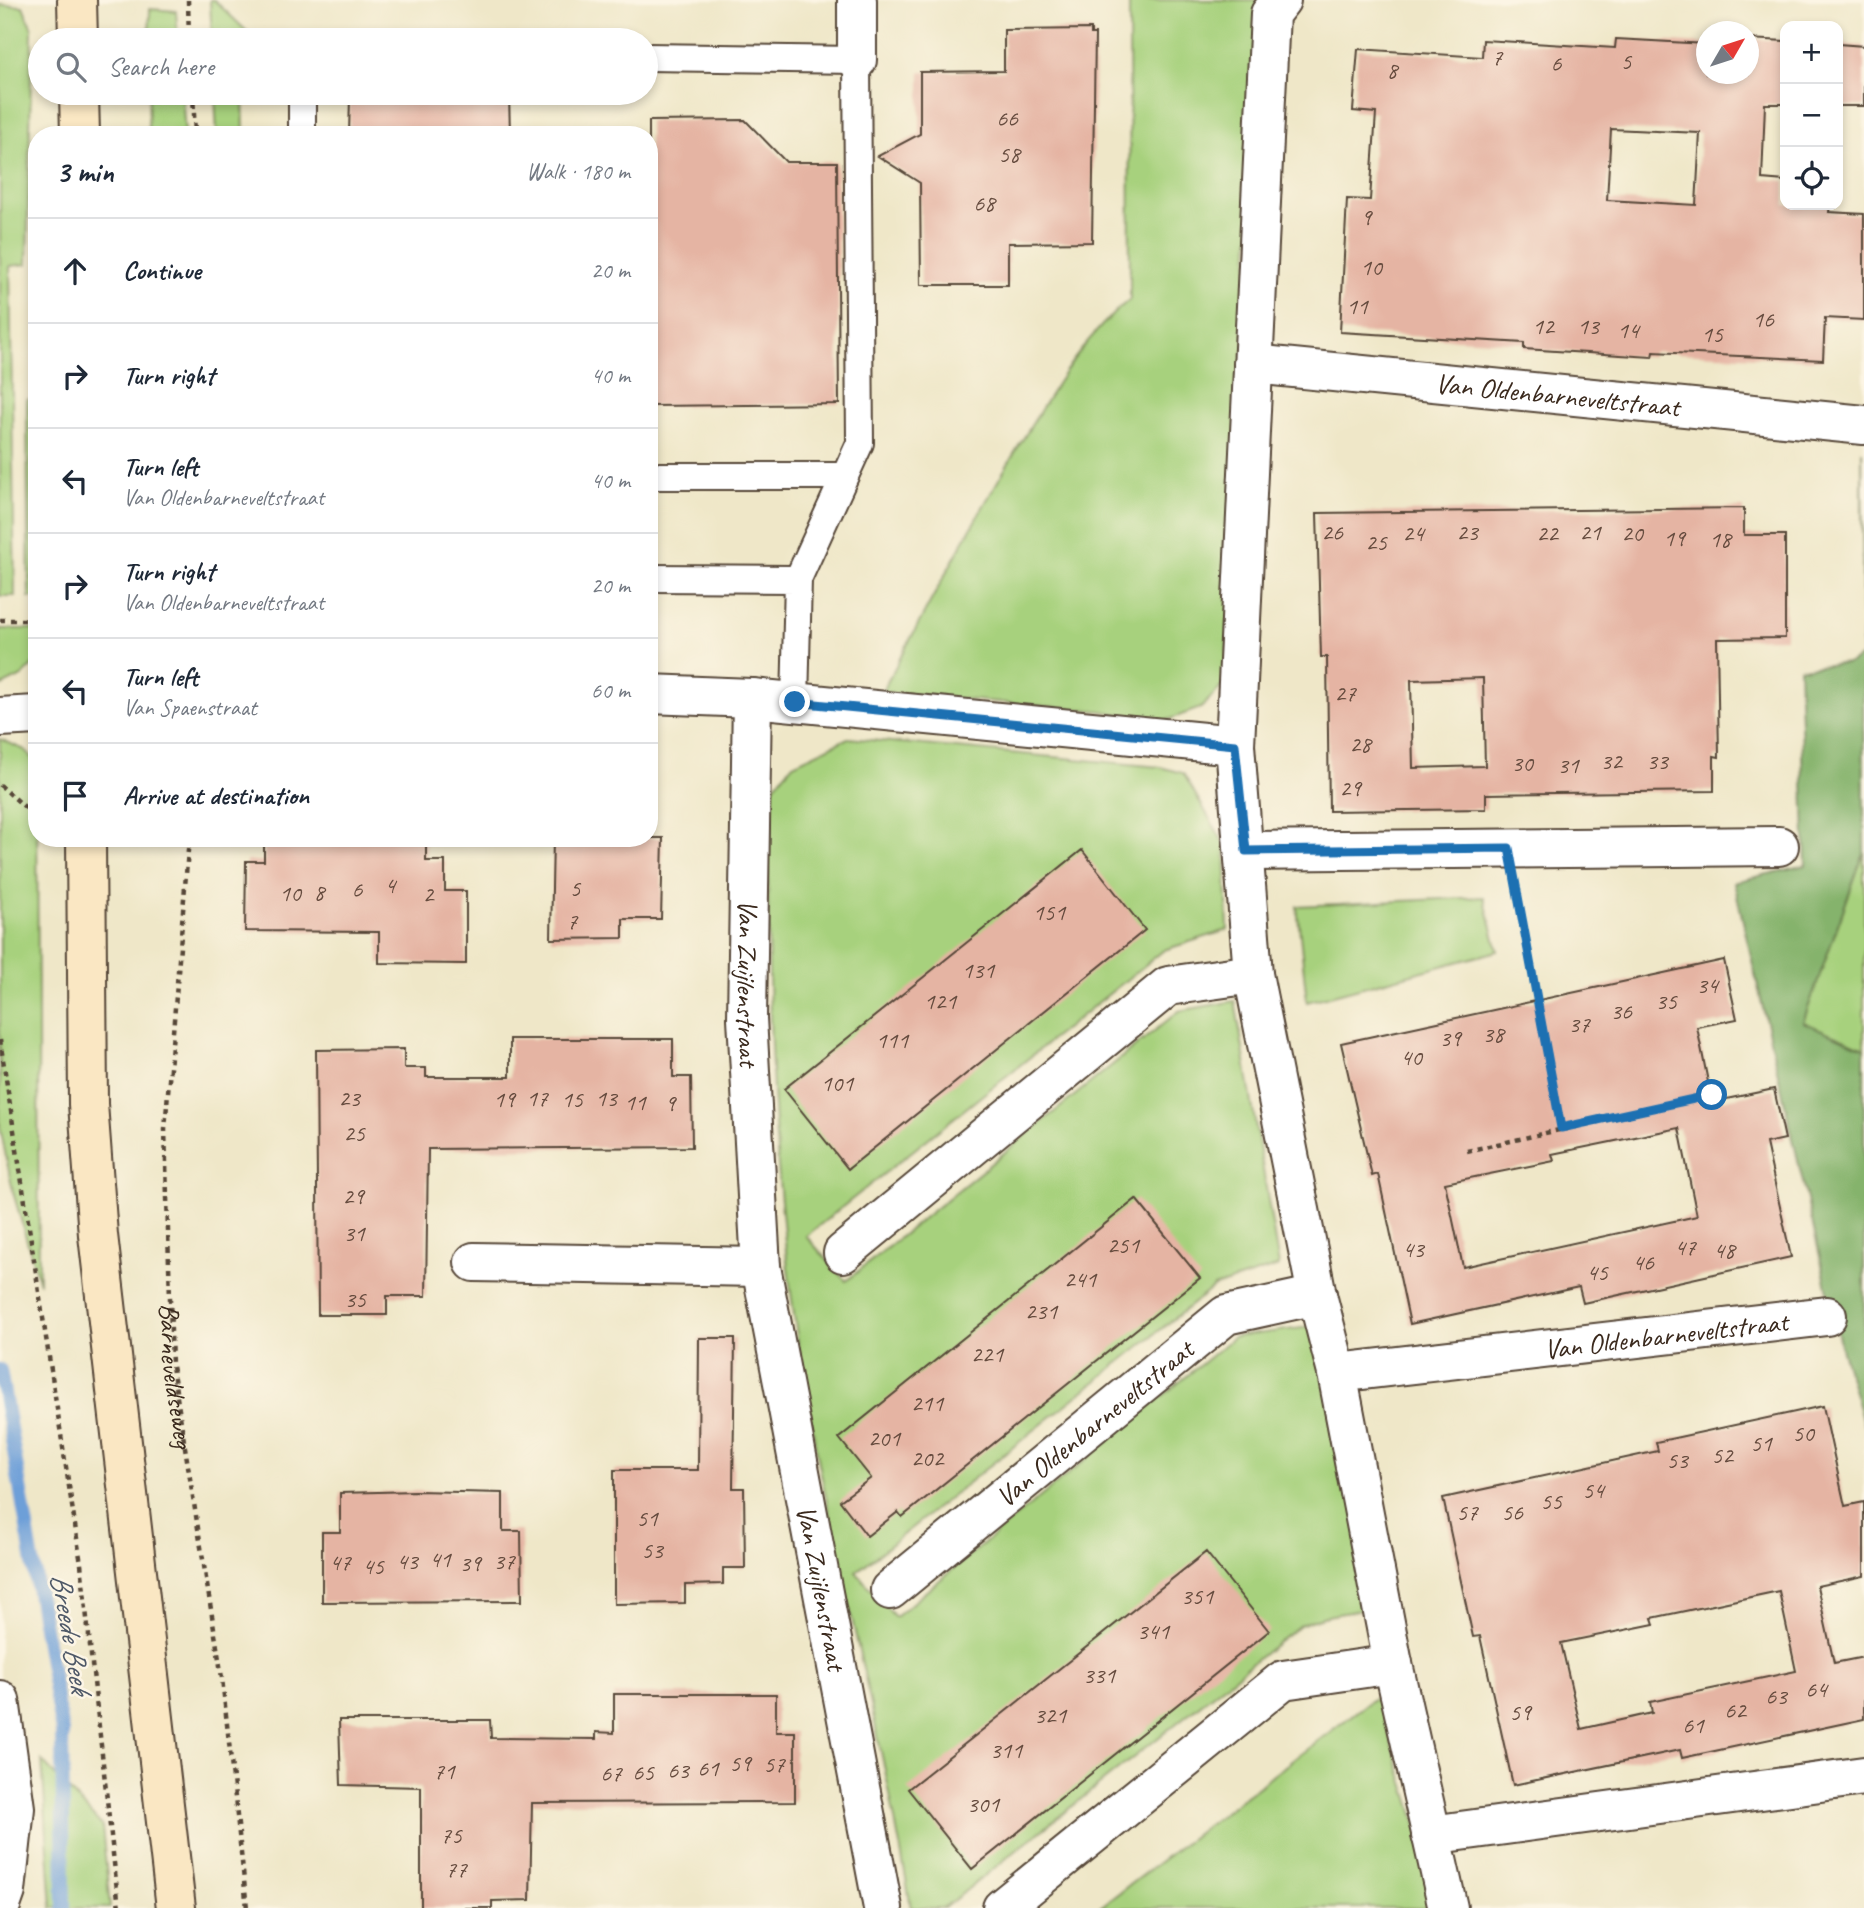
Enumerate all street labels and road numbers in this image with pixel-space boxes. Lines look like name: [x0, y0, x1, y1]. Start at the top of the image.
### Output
street label: Van Oldenbarneveltstraat: [1434, 365, 1684, 425]
street label: Van Zuijlenstraat: [729, 899, 767, 1070]
street label: Barneveldseweg: [152, 1303, 202, 1452]
street label: Van Oldenbarneveltstraat: [1542, 1303, 1792, 1367]
street label: Van Oldenbarneveltstraat: [989, 1330, 1203, 1514]
street label: Van Zuijlenstraat: [789, 1502, 855, 1676]

